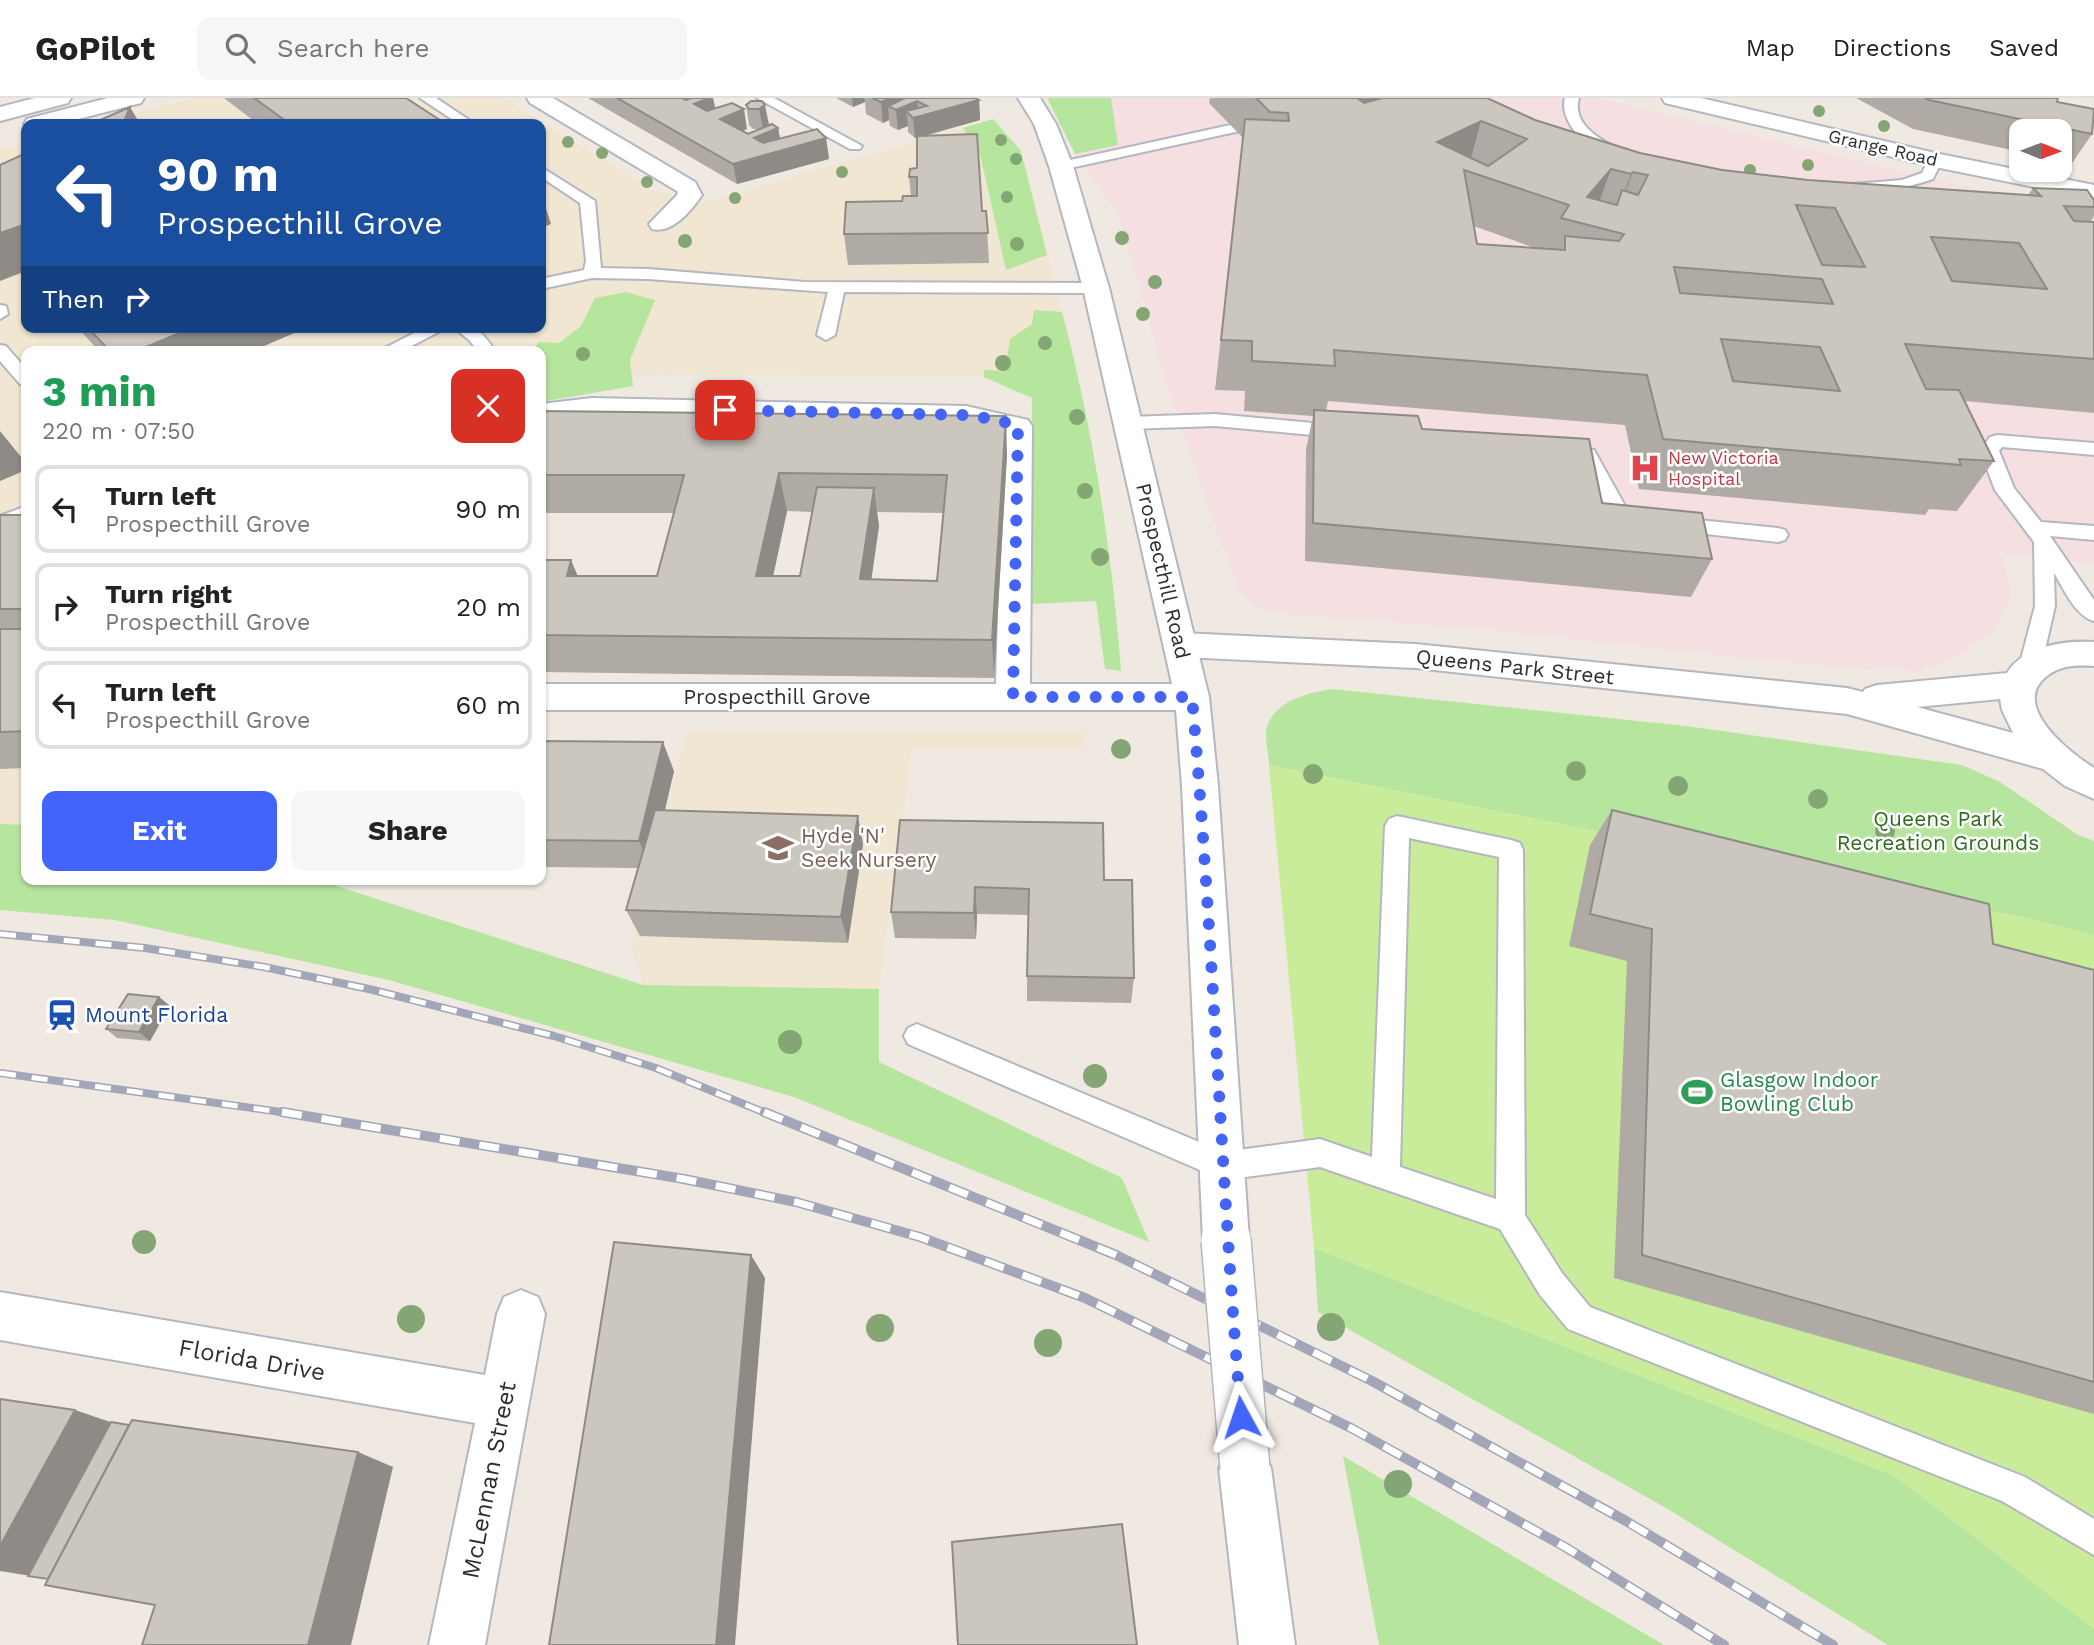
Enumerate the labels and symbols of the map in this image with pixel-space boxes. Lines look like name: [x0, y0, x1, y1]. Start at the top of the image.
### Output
north arrow: [2009, 119, 2072, 182]
street label: Grange Road: [1826, 125, 1940, 170]
pin: [695, 380, 755, 440]
place label: New Victoria Hospital: [1668, 447, 1779, 489]
hospital icon: New Victoria Hospital: [1628, 451, 1662, 485]
street label: Prospecthill Road: [1131, 481, 1196, 661]
street label: Queens Park Street: [1415, 644, 1616, 689]
street label: Prospecthill Grove: [683, 684, 871, 709]
park label: Queens Park Recreation Grounds: [1837, 806, 2039, 855]
place label: Hyde 'N' Seek Nursery: [801, 823, 936, 872]
school or university icon: Hyde 'N' Seek Nursery: [761, 831, 795, 865]
station icon: Mount Florida: [45, 998, 79, 1032]
place label: Mount Florida: [85, 1002, 228, 1027]
place label: Glasgow Indoor Bowling Club: [1720, 1067, 1879, 1116]
sports icon: Glasgow Indoor Bowling Club: [1680, 1075, 1714, 1109]
street label: Florida Drive: [176, 1333, 328, 1387]
street label: McLennan Street: [456, 1379, 522, 1581]
position arrow: [1204, 1380, 1278, 1454]

